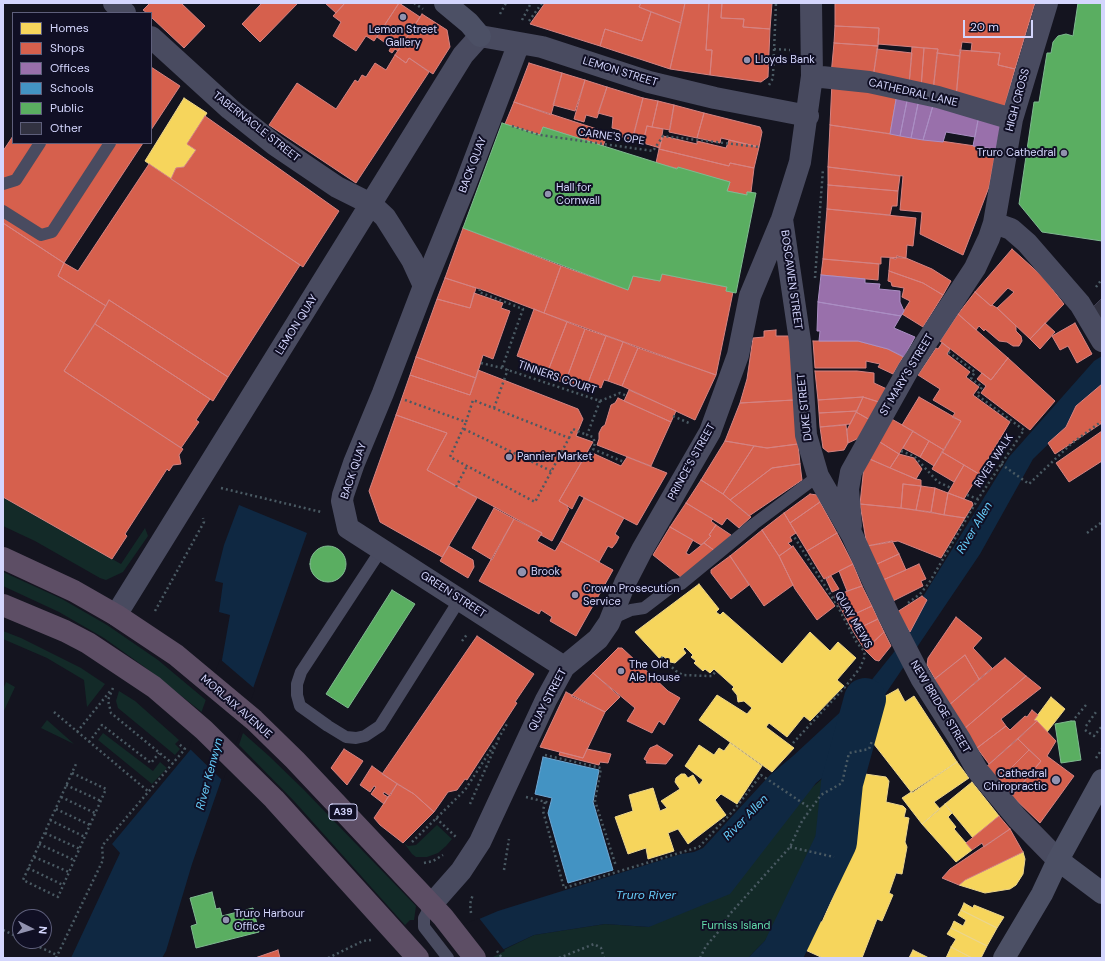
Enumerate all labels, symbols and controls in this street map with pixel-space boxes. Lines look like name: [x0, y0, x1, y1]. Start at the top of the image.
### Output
legend: [12, 12, 152, 144]
marker: Lemon Street Gallery: [398, 12, 408, 22]
scale bar: [965, 12, 1035, 38]
text: 20 m: [970, 19, 999, 35]
text: Homes: [50, 20, 89, 36]
place label: Lemon Street Gallery: [369, 23, 437, 49]
text: Shops: [50, 40, 85, 56]
place label: Lloyds Bank: [755, 53, 815, 67]
street label: LEMON STREET: [581, 54, 659, 90]
marker: Lloyds Bank: [742, 55, 752, 65]
text: Offices: [50, 60, 90, 76]
street label: HIGH CROSS: [1003, 67, 1033, 133]
street label: CATHEDRAL LANE: [867, 76, 959, 110]
text: Schools: [50, 80, 94, 96]
street label: TABERNACLE STREET: [210, 89, 302, 165]
text: Public: [50, 100, 84, 116]
text: Other: [50, 120, 82, 136]
street label: CARNE'S OPE: [577, 126, 645, 148]
street label: BACK QUAY: [456, 135, 490, 195]
place label: Truro Cathedral: [977, 146, 1056, 160]
marker: Truro Cathedral: [1059, 148, 1069, 158]
place label: Hall for Cornwall: [556, 181, 600, 207]
marker: Hall for Cornwall: [543, 189, 553, 199]
street label: BOSCAWEN STREET: [777, 229, 805, 331]
street label: LEMON QUAY: [273, 292, 321, 358]
street label: ST MARY'S STREET: [877, 332, 937, 418]
street label: TINNERS COURT: [516, 358, 598, 398]
street label: DUKE STREET: [795, 373, 815, 441]
street label: PRINCE'S STREET: [665, 421, 719, 503]
street label: RIVER WALK: [972, 432, 1016, 490]
street label: BACK QUAY: [338, 441, 370, 501]
place label: Pannier Market: [517, 450, 592, 464]
marker: Pannier Market: [504, 452, 514, 462]
water label: River Allen: [954, 499, 996, 557]
place label: Brook: [531, 565, 560, 579]
marker: Brook: [516, 566, 528, 578]
street label: GREEN STREET: [418, 569, 488, 621]
place label: Crown Prosecution Service: [583, 582, 680, 608]
street label: QUAY MEWS: [831, 589, 875, 651]
marker: Crown Prosecution Service: [570, 590, 580, 600]
place label: The Old Ale House: [629, 658, 680, 684]
street label: NEW BRIDGE STREET: [907, 658, 973, 756]
marker: The Old Ale House: [616, 666, 626, 676]
street label: QUAY STREET: [526, 667, 570, 733]
street label: MORLAIX AVENUE: [198, 672, 274, 742]
water label: River Kenwyn: [193, 736, 227, 812]
place label: Cathedral Chiropractic: [983, 767, 1047, 793]
marker: Cathedral Chiropractic: [1050, 774, 1062, 786]
water label: River Allen: [721, 792, 771, 844]
road number: A39: [329, 804, 357, 820]
water label: Truro River: [616, 889, 676, 903]
place label: Truro Harbour Office: [234, 907, 305, 933]
north arrow: [12, 909, 52, 949]
marker: Truro Harbour Office: [221, 915, 231, 925]
park label: Furniss Island: [702, 919, 770, 933]
text: N: [36, 925, 50, 935]

